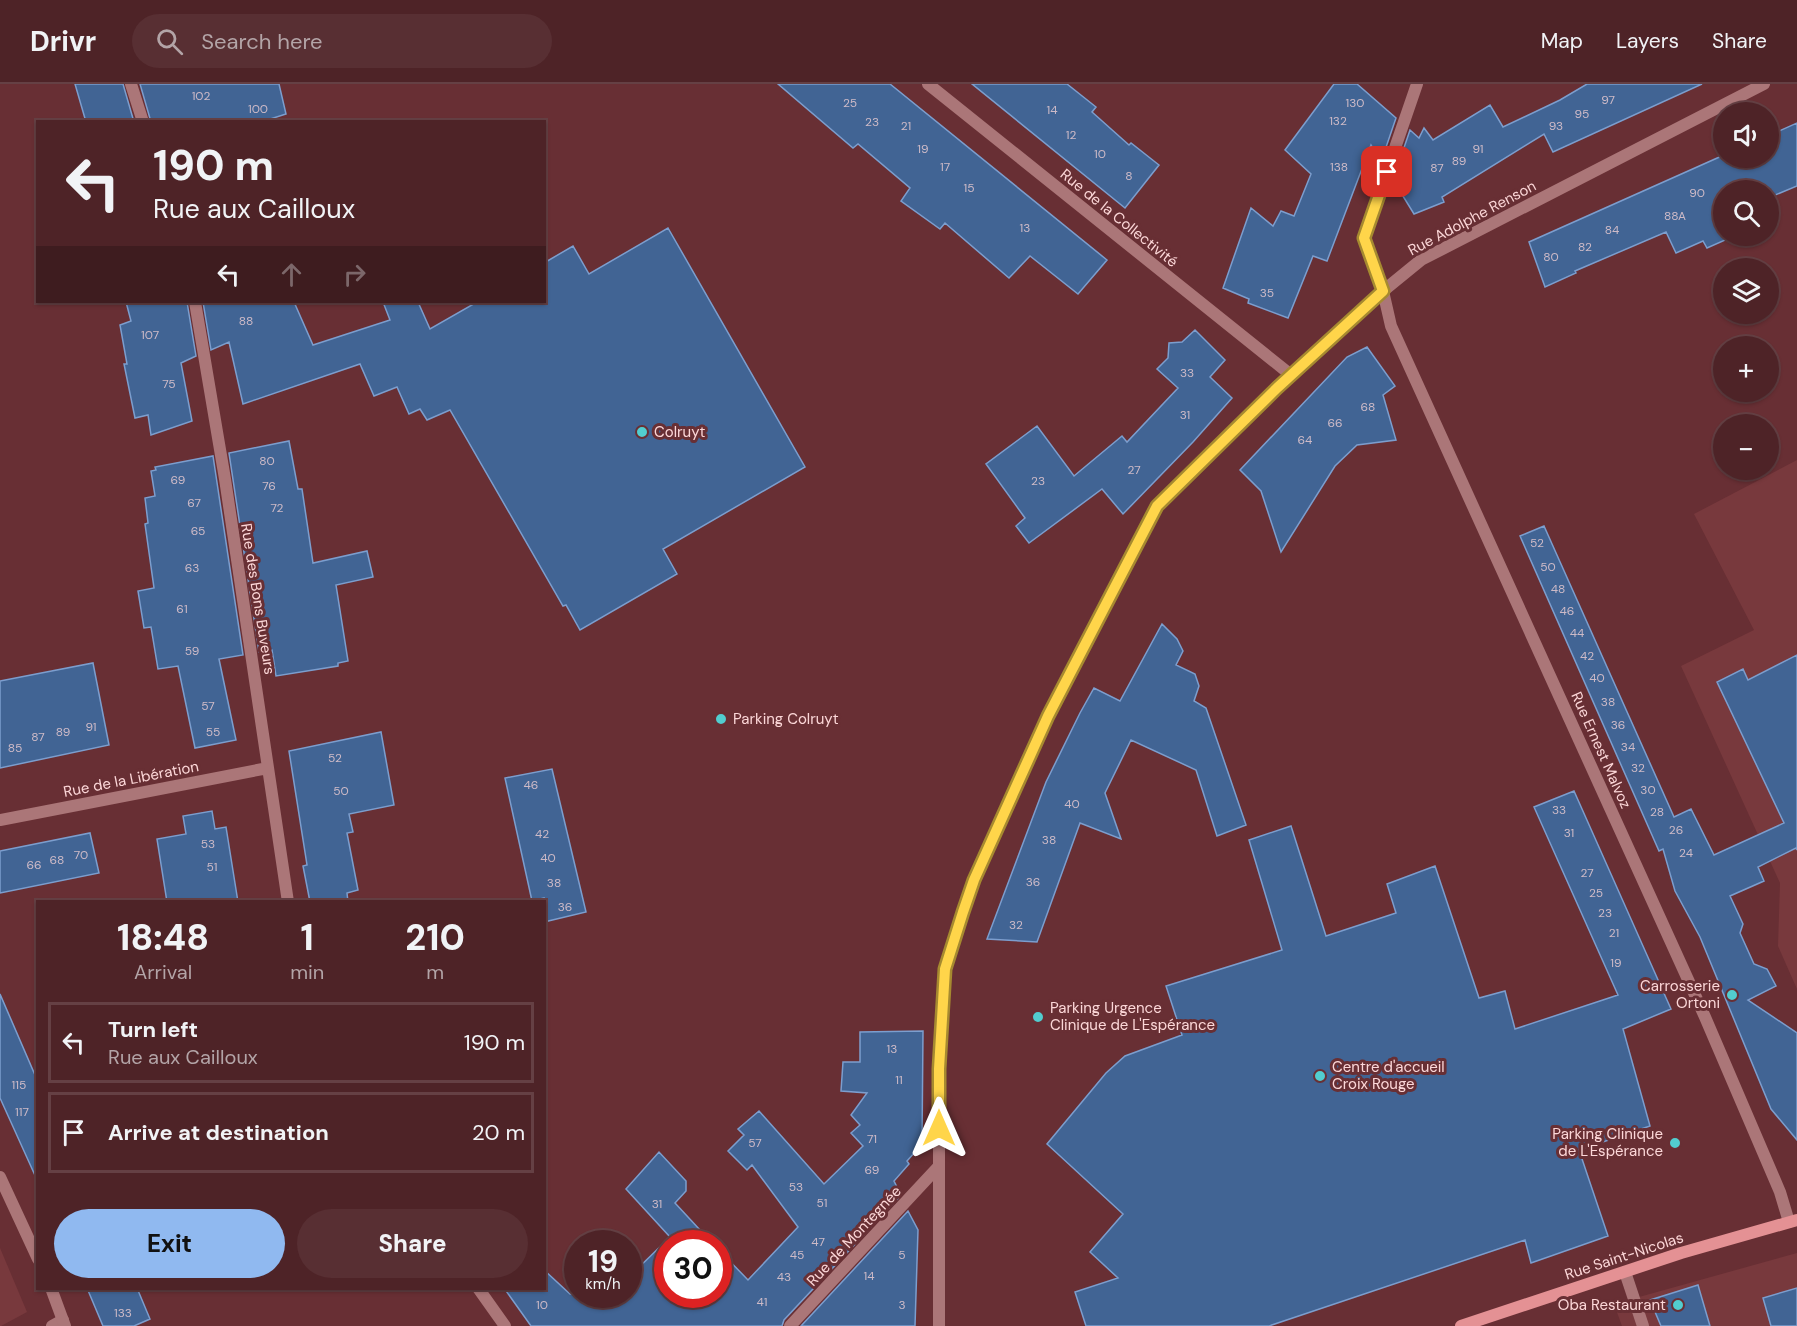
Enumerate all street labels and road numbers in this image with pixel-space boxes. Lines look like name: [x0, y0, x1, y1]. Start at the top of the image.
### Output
street label: Rue de la Collectivité: [1056, 164, 1182, 272]
street label: Rue Adolphe Renson: [1404, 176, 1540, 260]
street label: Rue des Bons Buveurs: [236, 522, 280, 676]
street label: Rue Ernest Malvoz: [1566, 689, 1636, 812]
street label: Rue de la Libération: [62, 756, 200, 802]
street label: Rue de Montegnée: [802, 1182, 906, 1290]
street label: Rue Saint-Nicolas: [1562, 1227, 1686, 1285]

